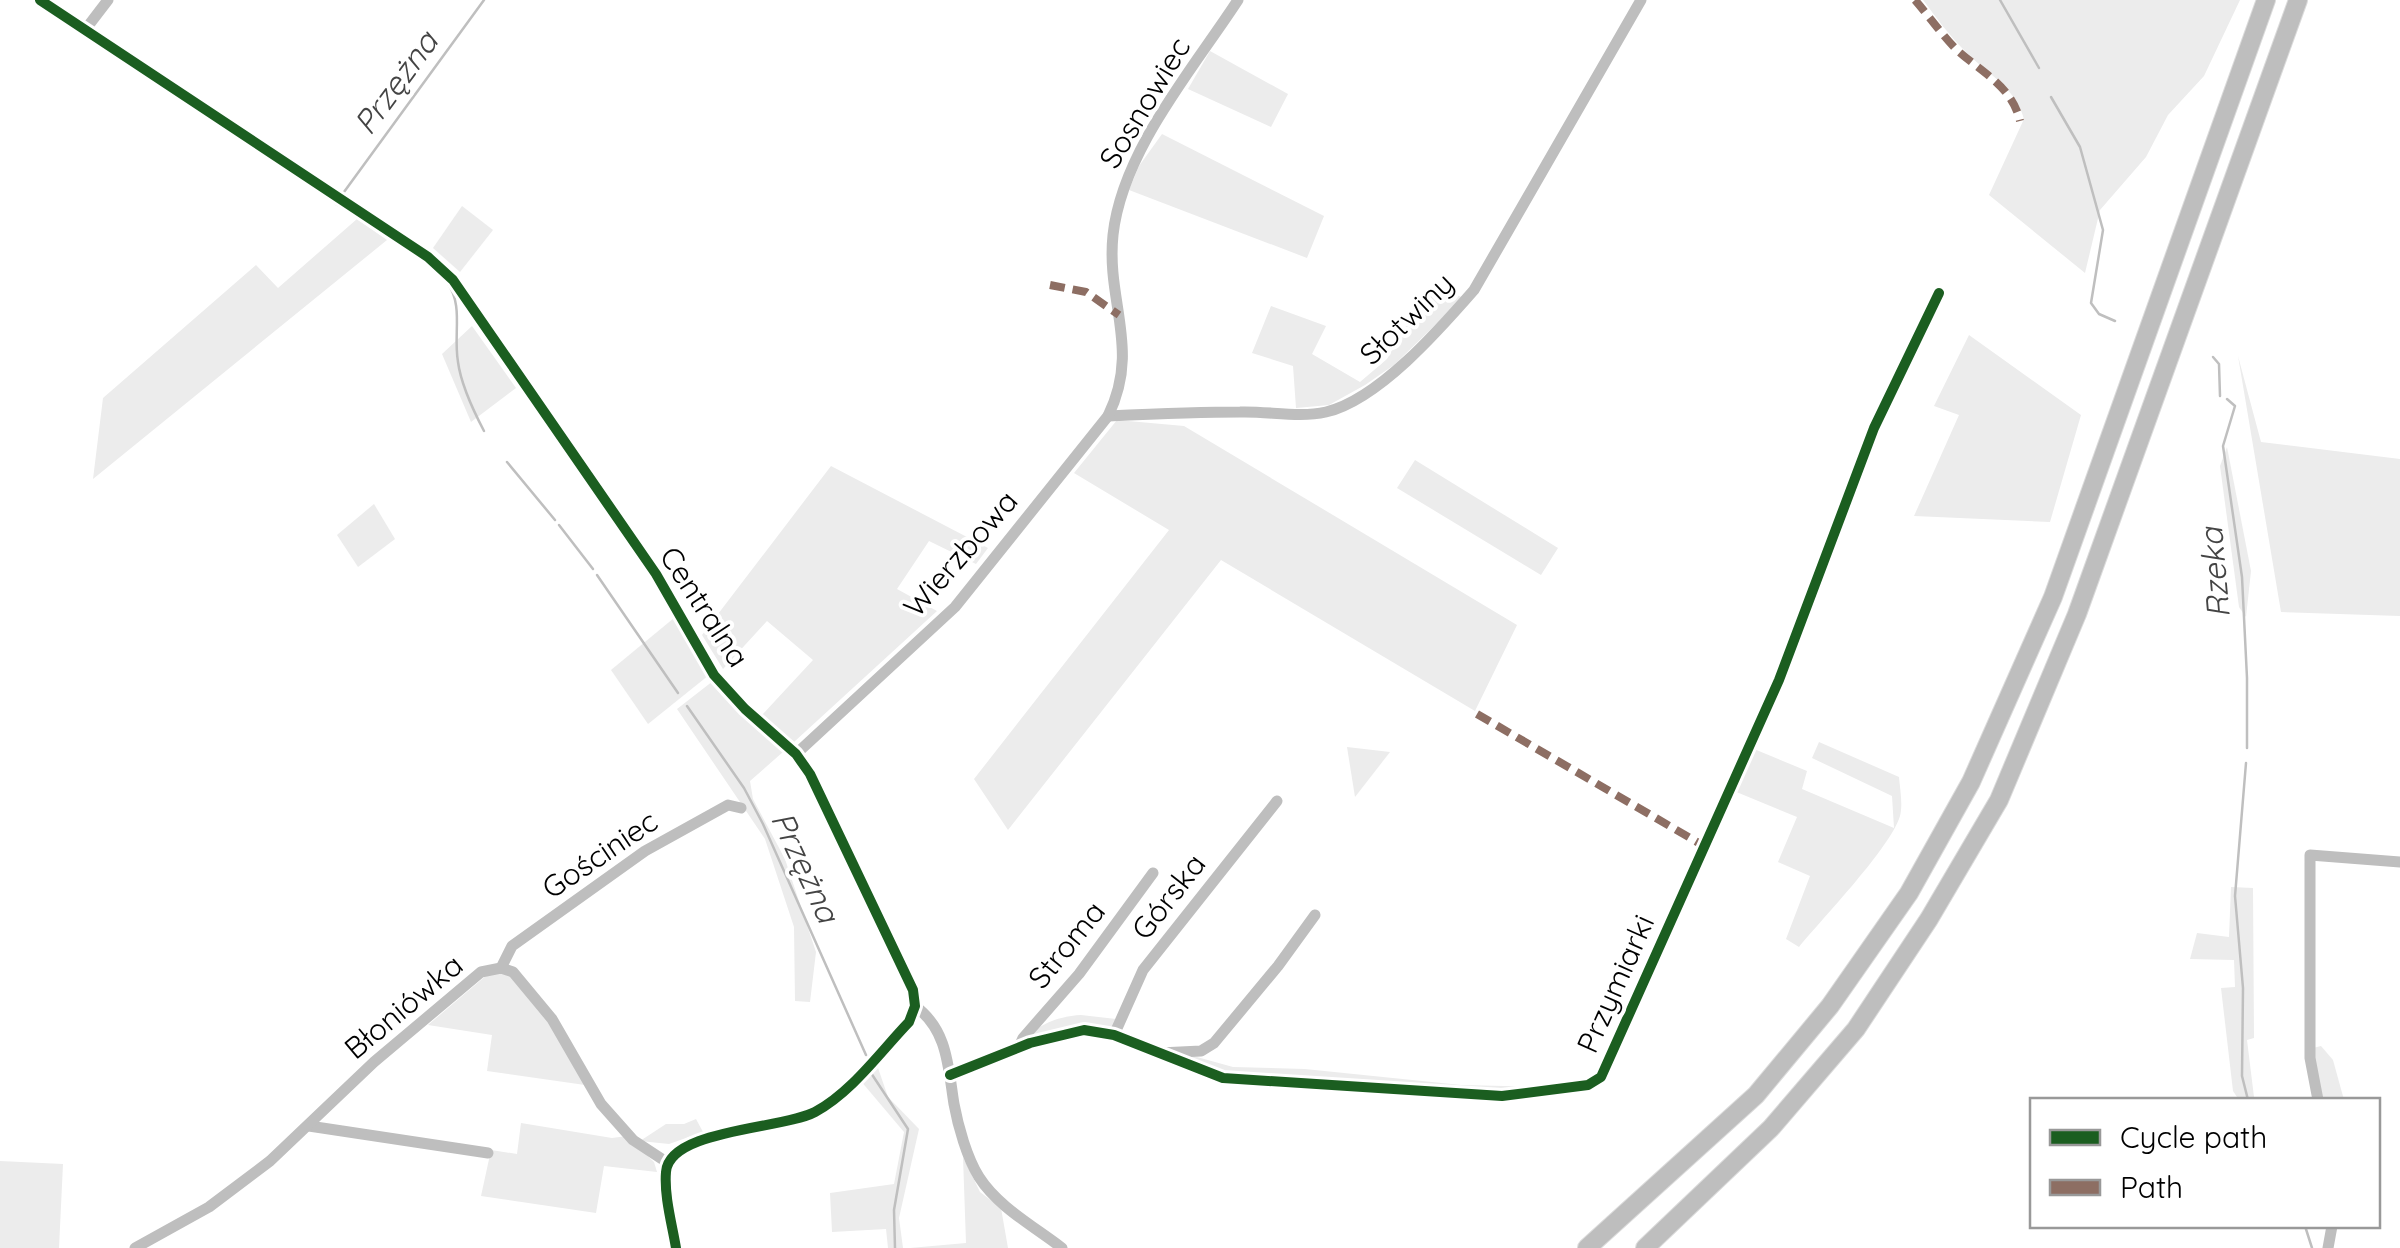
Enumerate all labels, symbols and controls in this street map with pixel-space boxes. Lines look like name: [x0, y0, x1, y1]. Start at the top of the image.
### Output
water label: Przężna: [344, 22, 447, 142]
street label: Sosnowiec: [1090, 30, 1198, 175]
street label: Słotwiny: [1351, 264, 1461, 372]
street label: Wierzbowa: [895, 482, 1026, 624]
water label: Rzeka: [2190, 524, 2238, 620]
street label: Centralna: [652, 539, 758, 674]
street label: Gościniec: [534, 802, 664, 907]
water label: Przężna: [763, 805, 850, 930]
street label: Górska: [1123, 846, 1214, 947]
street label: Stroma: [1019, 893, 1113, 996]
street label: Przymiarki: [1568, 909, 1662, 1058]
street label: Błoniówka: [336, 946, 470, 1067]
legend: [2030, 1098, 2380, 1228]
text: Cycle path: [2120, 1118, 2267, 1156]
text: Path: [2120, 1168, 2183, 1206]

